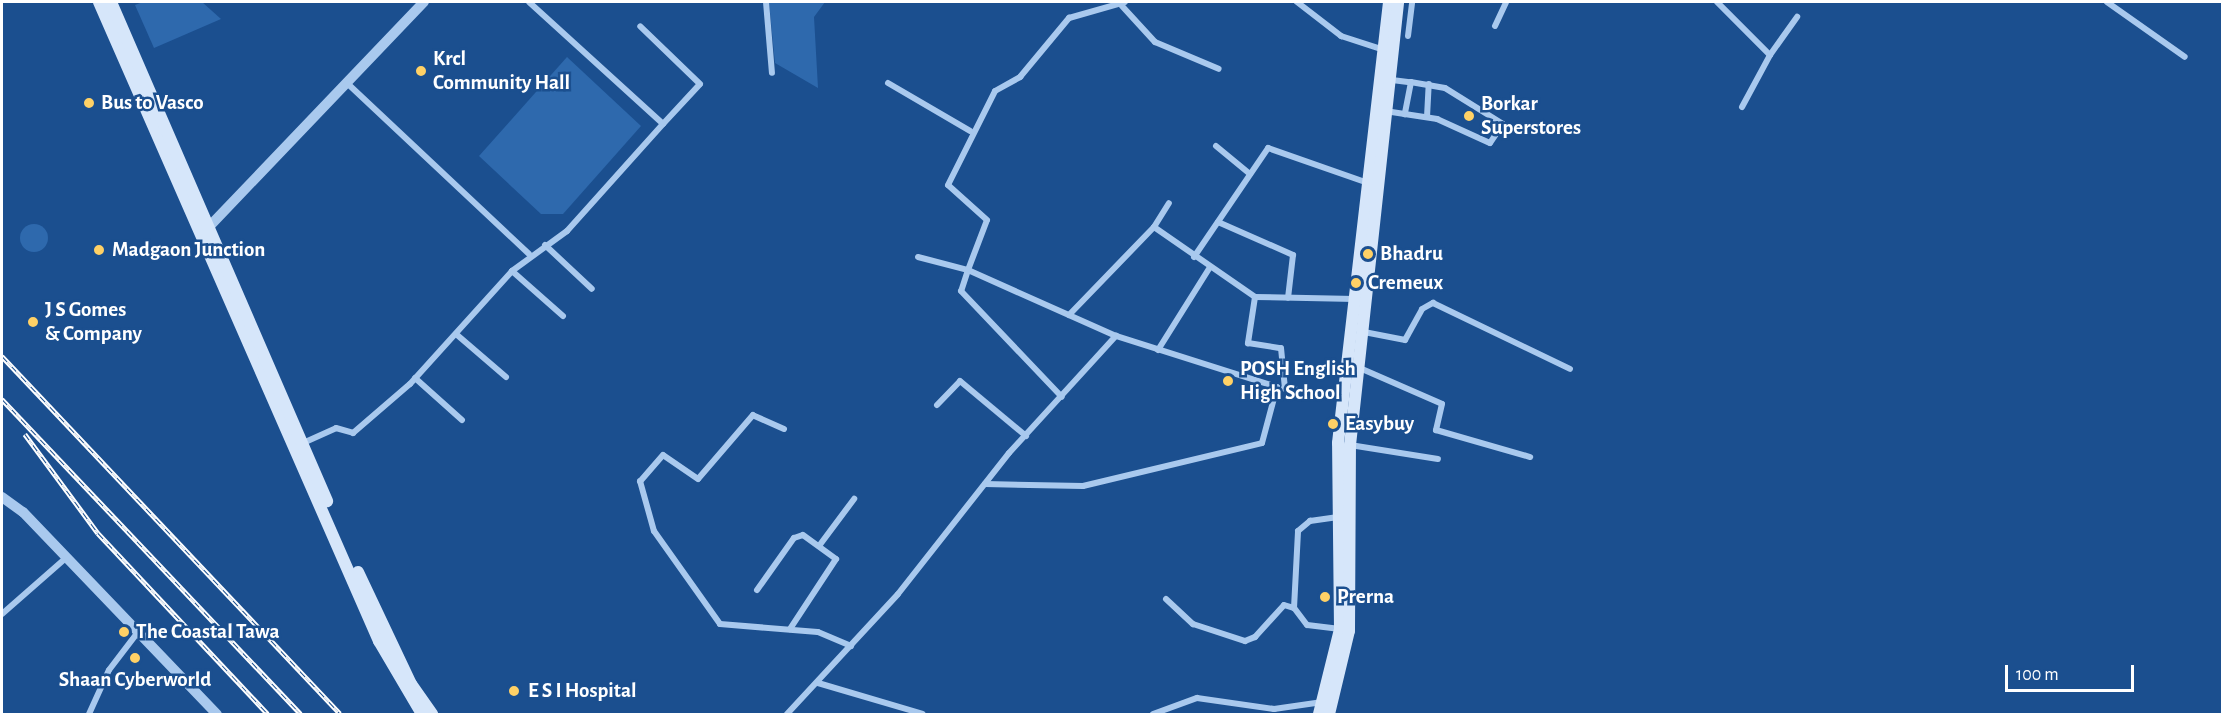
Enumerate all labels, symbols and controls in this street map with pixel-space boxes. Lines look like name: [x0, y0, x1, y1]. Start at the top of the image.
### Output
place label: Krcl Community Hall: [433, 46, 570, 96]
marker: Krcl Community Hall: [414, 64, 428, 78]
place label: Bus to Vasco: [101, 90, 204, 116]
place label: Borkar Superstores: [1481, 91, 1581, 141]
marker: Bus to Vasco: [82, 96, 96, 110]
marker: Borkar Superstores: [1462, 109, 1476, 123]
place label: Madgaon Junction: [112, 237, 265, 263]
marker: Madgaon Junction: [90, 241, 108, 259]
place label: Bhadru: [1380, 241, 1443, 267]
marker: Bhadru: [1361, 247, 1375, 261]
place label: Cremeux: [1368, 270, 1443, 296]
marker: Cremeux: [1349, 276, 1363, 290]
place label: J S Gomes & Company: [45, 297, 142, 347]
marker: J S Gomes & Company: [26, 315, 40, 329]
place label: POSH English High School: [1240, 356, 1356, 406]
marker: POSH English High School: [1221, 374, 1235, 388]
place label: Easybuy: [1345, 411, 1414, 437]
marker: Easybuy: [1326, 417, 1340, 431]
place label: Prerna: [1337, 584, 1394, 610]
marker: Prerna: [1318, 590, 1332, 604]
place label: The Coastal Tawa: [136, 619, 280, 645]
marker: The Coastal Tawa: [117, 625, 131, 639]
marker: Shaan Cyberworld: [128, 651, 142, 665]
scale bar: [2008, 653, 2137, 691]
text: 100 m: [2016, 666, 2059, 684]
place label: Shaan Cyberworld: [59, 667, 211, 693]
place label: E S I Hospital: [528, 678, 637, 704]
marker: E S I Hospital: [505, 682, 523, 700]

